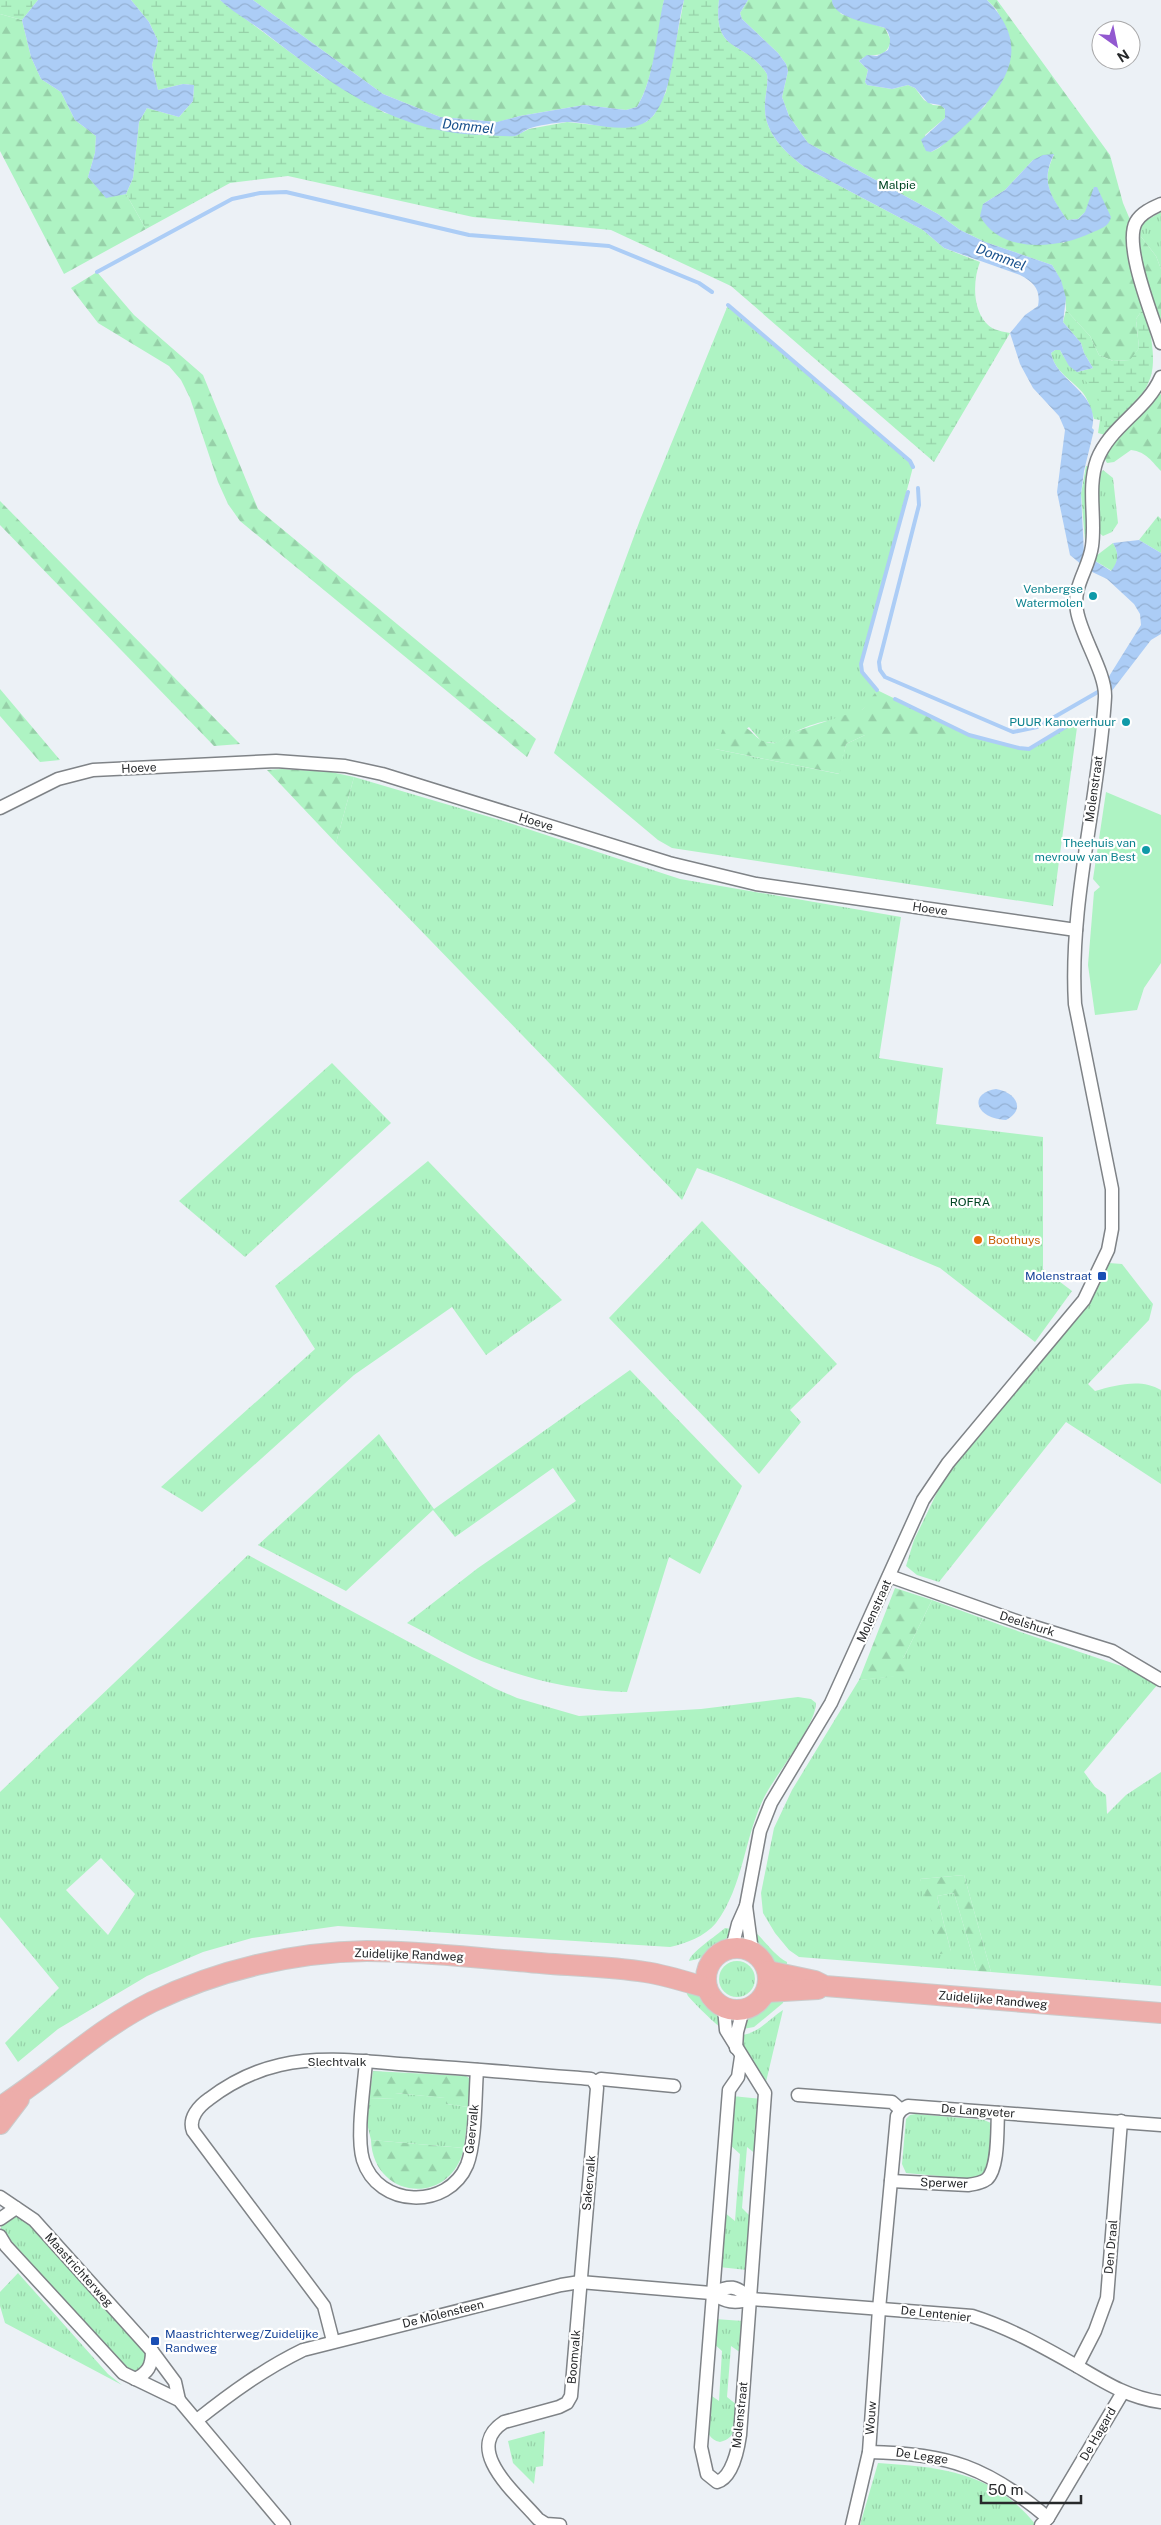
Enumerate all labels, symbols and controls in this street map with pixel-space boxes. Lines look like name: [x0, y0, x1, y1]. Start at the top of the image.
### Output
north arrow: [1091, 20, 1141, 70]
text: N: [1114, 46, 1132, 66]
water label: Dommel: [441, 115, 495, 137]
park label: Malpie: [878, 178, 916, 192]
water label: Dommel: [974, 240, 1028, 274]
place label: Venbergse Watermolen: [1015, 582, 1083, 610]
marker: Venbergse Watermolen: [1087, 590, 1099, 602]
place label: PUUR Kanoverhuur: [1009, 715, 1116, 729]
marker: PUUR Kanoverhuur: [1120, 716, 1132, 728]
street label: Molenstraat: [1082, 754, 1106, 823]
street label: Hoeve: [121, 760, 157, 776]
street label: Hoeve: [517, 810, 555, 834]
place label: Theehuis van mevrouw van Best: [1035, 836, 1136, 864]
marker: Theehuis van mevrouw van Best: [1140, 844, 1152, 856]
street label: Hoeve: [912, 900, 949, 918]
park label: ROFRA: [950, 1195, 991, 1209]
place label: Boothuys: [988, 1233, 1040, 1247]
marker: Boothuys: [972, 1234, 984, 1246]
place label: Molenstraat: [1025, 1269, 1092, 1283]
marker: Molenstraat: [1096, 1270, 1108, 1282]
street label: Molenstraat: [854, 1577, 894, 1644]
street label: Deelshurk: [998, 1609, 1056, 1640]
street label: Zuidelijke Randweg: [354, 1946, 464, 1964]
street label: Zuidelijke Randweg: [938, 1988, 1048, 2012]
street label: Slechtvalk: [308, 2055, 367, 2069]
street label: De Langveter: [941, 2101, 1016, 2121]
street label: Geervalk: [462, 2103, 482, 2155]
street label: Sakervalk: [580, 2154, 598, 2211]
street label: Sperwer: [920, 2175, 968, 2191]
street label: Den Draal: [1102, 2219, 1120, 2275]
street label: Maastrichterweg: [42, 2230, 116, 2310]
street label: De Molensteen: [401, 2297, 485, 2331]
street label: De Lentenier: [900, 2303, 972, 2325]
place label: Maastrichterweg/Zuidelijke Randweg: [165, 2327, 319, 2355]
street label: Boomvalk: [565, 2329, 583, 2385]
marker: Maastrichterweg/Zuidelijke Randweg: [149, 2335, 161, 2347]
street label: Molenstraat: [730, 2381, 751, 2449]
street label: Wouw: [863, 2400, 879, 2435]
street label: De Hagard: [1077, 2405, 1119, 2463]
street label: De Legge: [895, 2445, 949, 2467]
scale bar: [981, 2472, 1081, 2504]
text: 50 m: [988, 2481, 1023, 2498]

